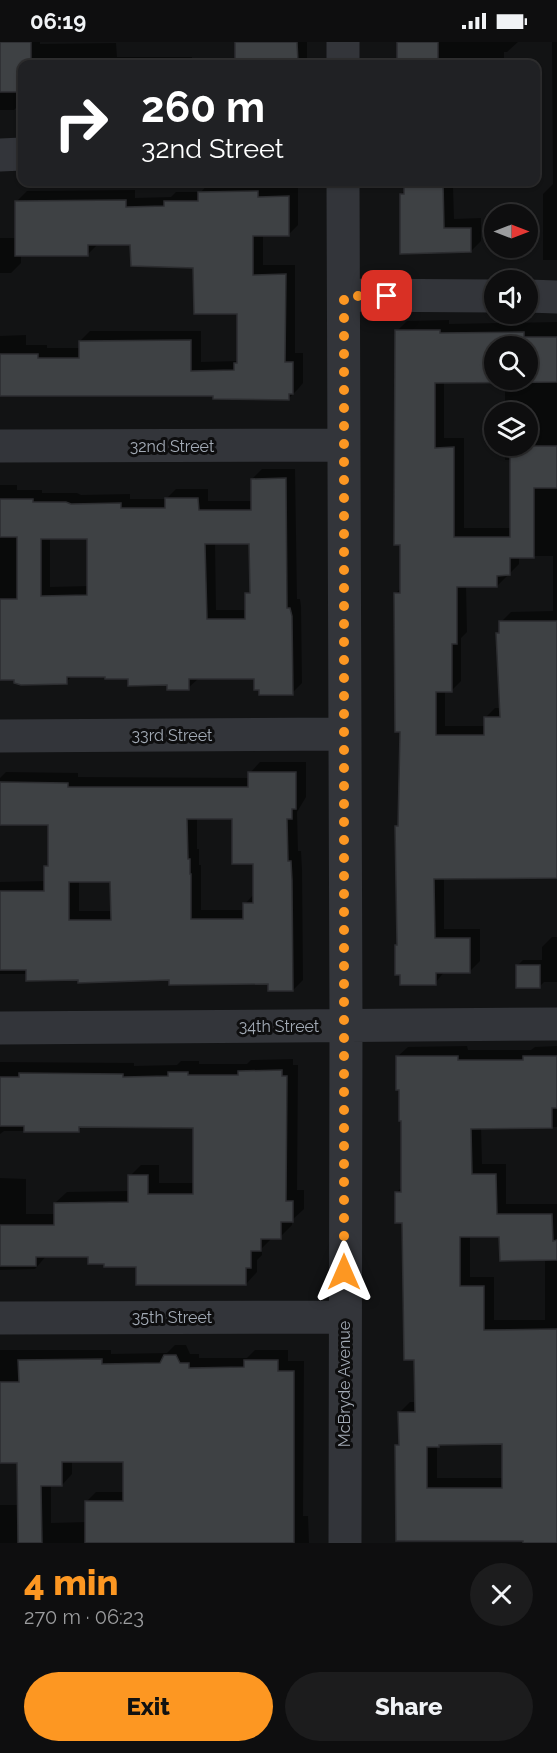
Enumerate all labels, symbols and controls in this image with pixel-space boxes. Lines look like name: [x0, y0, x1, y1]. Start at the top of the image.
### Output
text: 06:19: [30, 8, 86, 34]
text: 260 m: [141, 83, 265, 132]
icon: right: [42, 84, 120, 162]
text: 32nd Street: [141, 133, 284, 164]
north arrow: [484, 204, 538, 258]
map controls: [484, 204, 538, 456]
pin: [361, 270, 412, 321]
button: sound: [484, 270, 538, 324]
icon: arrive: [370, 279, 403, 312]
button: search: [484, 336, 538, 390]
button: layers: [484, 402, 538, 456]
street label: 32nd Street: [130, 437, 215, 456]
street label: 33rd Street: [132, 726, 213, 745]
street label: 34th Street: [239, 1017, 320, 1036]
position arrow: [312, 1240, 376, 1304]
street label: 35th Street: [132, 1308, 213, 1327]
street label: McBryde Avenue: [335, 1321, 354, 1447]
text: 4 min: [24, 1561, 119, 1603]
button: close: [470, 1563, 533, 1626]
text: 270 m · 06:23: [24, 1605, 144, 1629]
button: Exit: [24, 1672, 273, 1741]
button: Share: [285, 1672, 533, 1741]

